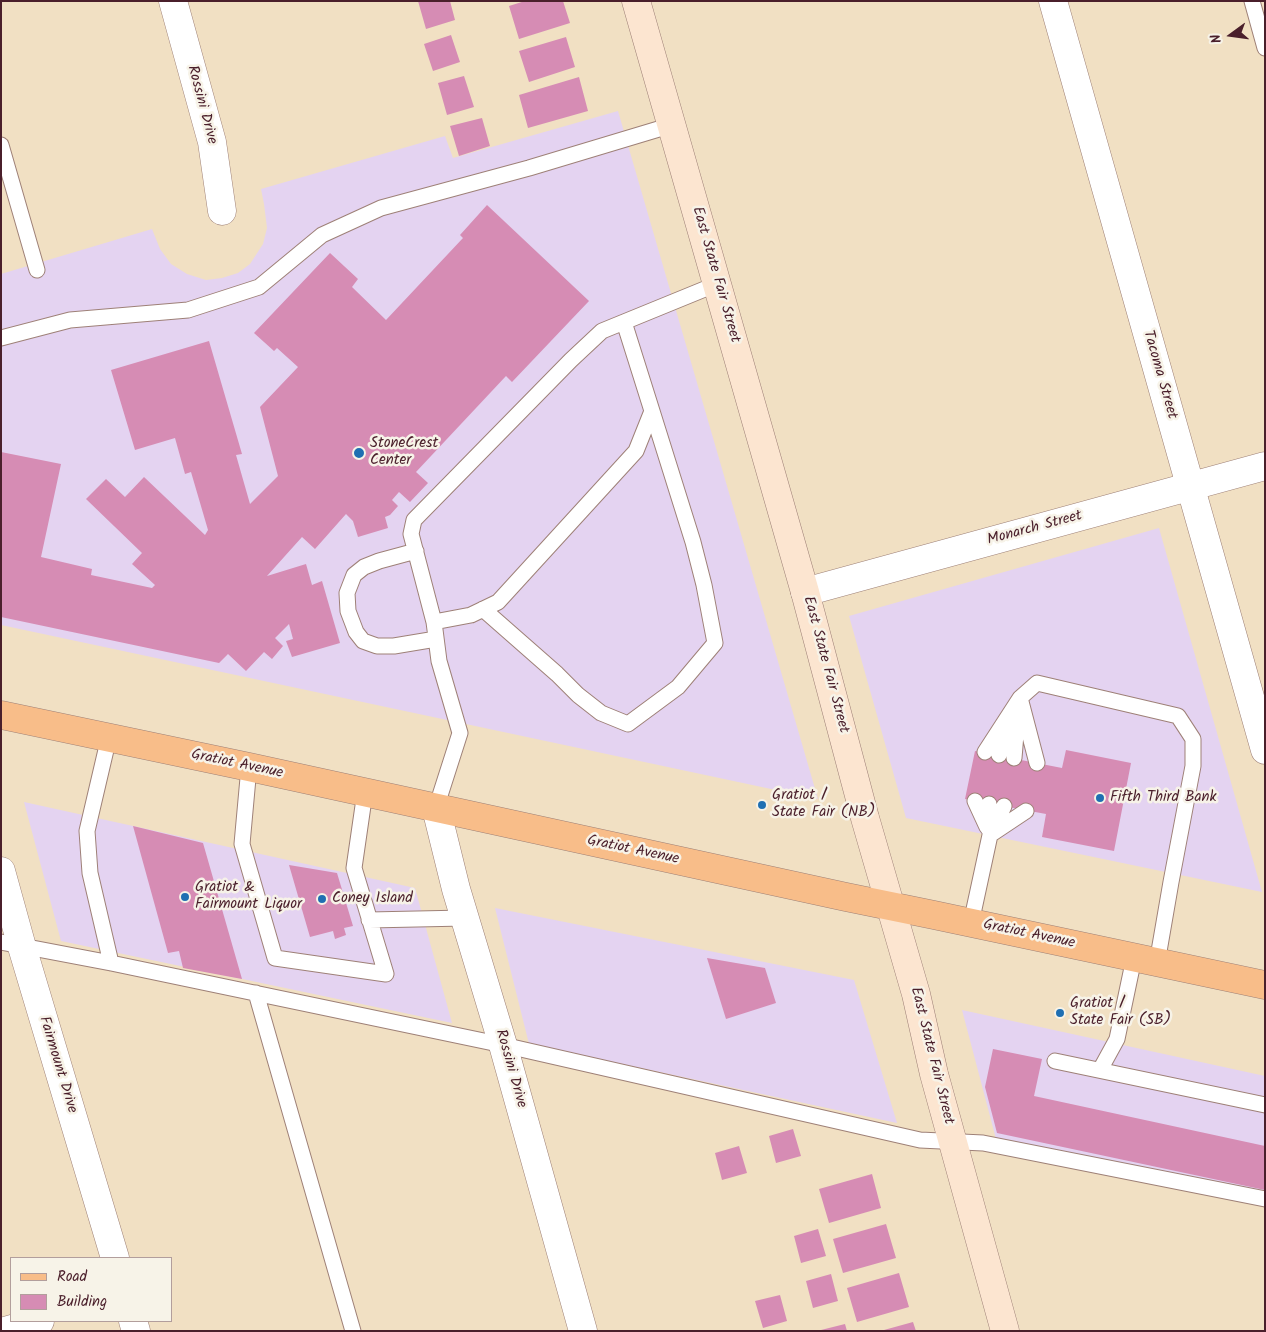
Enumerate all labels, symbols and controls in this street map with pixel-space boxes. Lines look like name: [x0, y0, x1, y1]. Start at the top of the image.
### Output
north arrow: [1206, 10, 1256, 60]
text: N: [1205, 32, 1228, 46]
street label: Rossini Drive: [182, 64, 220, 146]
street label: East State Fair Street: [687, 205, 743, 345]
street label: Tacoma Street: [1138, 329, 1180, 421]
place label: StoneCrest Center: [370, 435, 438, 470]
marker: StoneCrest Center: [352, 446, 366, 460]
street label: Monarch Street: [986, 508, 1084, 550]
street label: East State Fair Street: [798, 595, 852, 735]
street label: Gratiot Avenue: [189, 746, 285, 784]
place label: Gratiot / State Fair (NB): [772, 787, 875, 822]
place label: Fifth Third Bank: [1110, 789, 1217, 807]
marker: Fifth Third Bank: [1094, 792, 1106, 804]
marker: Gratiot / State Fair (NB): [756, 799, 768, 811]
street label: Gratiot Avenue: [585, 832, 681, 870]
place label: Gratiot & Fairmount Liquor: [195, 879, 302, 914]
place label: Coney Island: [332, 890, 413, 908]
marker: Gratiot & Fairmount Liquor: [179, 891, 191, 903]
marker: Coney Island: [316, 893, 328, 905]
street label: Gratiot Avenue: [981, 916, 1077, 954]
street label: East State Fair Street: [905, 985, 957, 1127]
place label: Gratiot / State Fair (SB): [1070, 995, 1171, 1030]
marker: Gratiot / State Fair (SB): [1054, 1007, 1066, 1019]
street label: Fairmount Drive: [34, 1014, 80, 1116]
street label: Rossini Drive: [490, 1028, 530, 1110]
legend: [10, 1257, 172, 1322]
text: Road: [57, 1265, 87, 1289]
text: Building: [57, 1290, 107, 1314]

